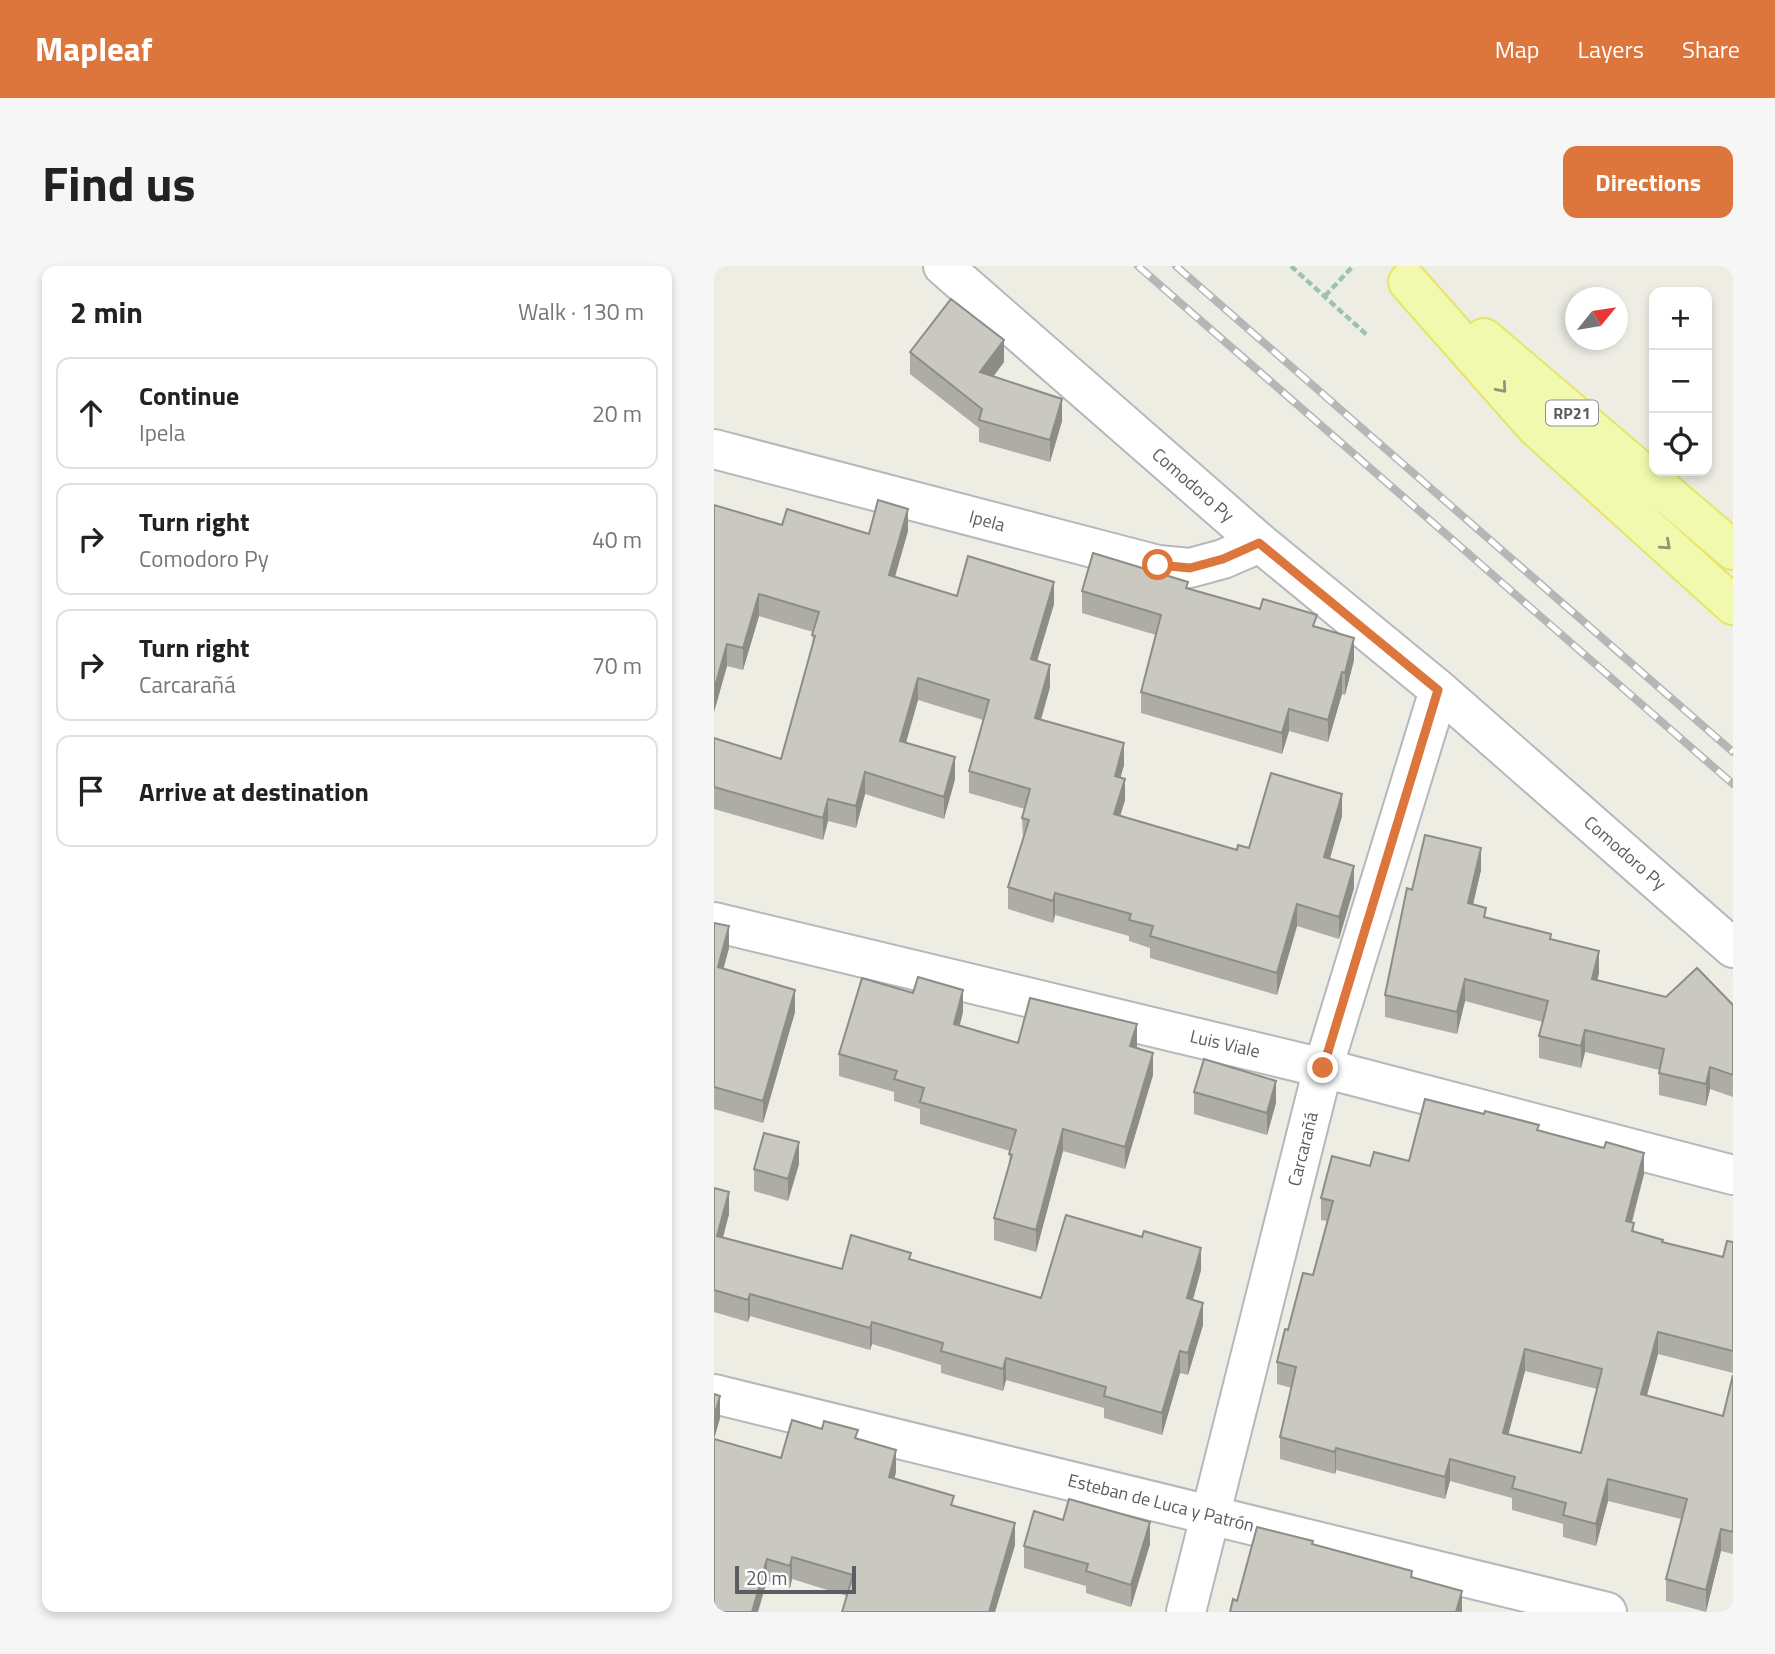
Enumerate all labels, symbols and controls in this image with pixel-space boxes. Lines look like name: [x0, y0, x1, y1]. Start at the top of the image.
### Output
text: Mapleaf: [35, 24, 153, 74]
text: Map: [1495, 31, 1540, 67]
text: Layers: [1578, 31, 1644, 67]
text: Share: [1682, 31, 1740, 67]
text: Find us: [42, 145, 196, 220]
button: Directions: [1563, 146, 1733, 218]
north arrow: [1565, 287, 1628, 350]
map controls: [1649, 287, 1712, 476]
button: +: [1649, 287, 1712, 350]
text: 2 min: [70, 289, 143, 335]
text: Walk · 130 m: [518, 294, 644, 329]
button: −: [1649, 350, 1712, 413]
text: Continue: [139, 376, 239, 415]
one-way arrow: [1493, 380, 1506, 393]
icon: ahead: [72, 394, 110, 432]
text: 20 m: [592, 396, 642, 431]
road number: RP21: [1546, 400, 1598, 426]
button: locate: [1649, 413, 1712, 476]
text: Ipela: [139, 415, 185, 450]
street label: Comodoro Py: [1146, 441, 1241, 528]
text: Turn right: [139, 502, 250, 541]
street label: Ipela: [966, 503, 1008, 538]
icon: right: [72, 520, 110, 558]
text: 40 m: [592, 522, 642, 557]
one-way arrow: [1658, 536, 1671, 549]
text: Comodoro Py: [139, 541, 269, 576]
route start: [1142, 549, 1173, 580]
text: Turn right: [139, 628, 250, 667]
icon: right: [72, 646, 110, 684]
text: 70 m: [592, 648, 642, 683]
text: Carcarañá: [139, 667, 236, 702]
icon: arrive: [72, 772, 110, 810]
text: Arrive at destination: [139, 772, 369, 811]
street label: Comodoro Py: [1578, 809, 1673, 896]
street label: Luis Viale: [1187, 1022, 1263, 1065]
route end: [1307, 1052, 1338, 1083]
street label: Carcarañá: [1280, 1109, 1325, 1189]
street label: Esteban de Luca y Patrón: [1065, 1466, 1257, 1539]
scale bar: [735, 1563, 856, 1595]
text: 20 m: [746, 1563, 787, 1592]

